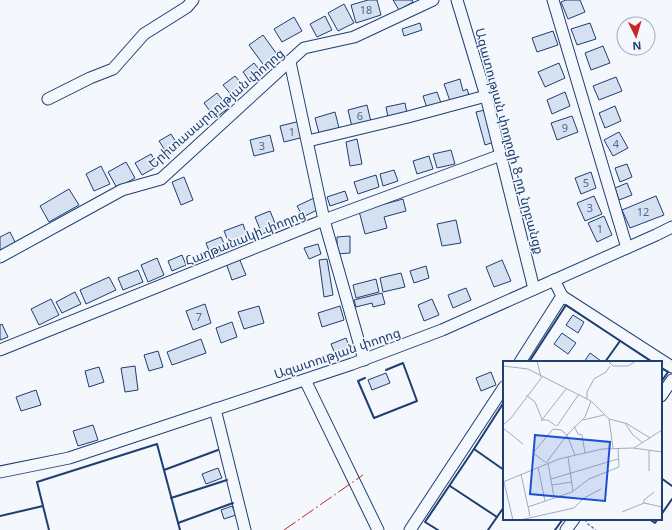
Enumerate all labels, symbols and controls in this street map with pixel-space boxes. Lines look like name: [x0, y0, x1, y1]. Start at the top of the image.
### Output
house number: 18: [360, 2, 372, 17]
north arrow: [616, 16, 656, 56]
street label: Ազատության փողոցի 8-րդ նրբանցք: [471, 26, 549, 256]
text: N: [632, 39, 642, 54]
street label: Երիտասարդության փողոց: [144, 44, 288, 172]
house number: 6: [357, 108, 363, 123]
house number: 9: [562, 120, 568, 135]
house number: 1: [289, 124, 295, 139]
house number: 4: [613, 136, 620, 151]
house number: 3: [259, 138, 265, 153]
house number: 5: [583, 175, 589, 190]
house number: 3: [587, 200, 593, 215]
house number: 12: [637, 204, 649, 219]
street label: Հաղթանակի փողոց: [182, 205, 308, 269]
house number: 1: [597, 221, 603, 236]
house number: 7: [196, 309, 202, 324]
street label: Ազատության փողոց: [271, 323, 403, 383]
inset map: [503, 361, 662, 520]

